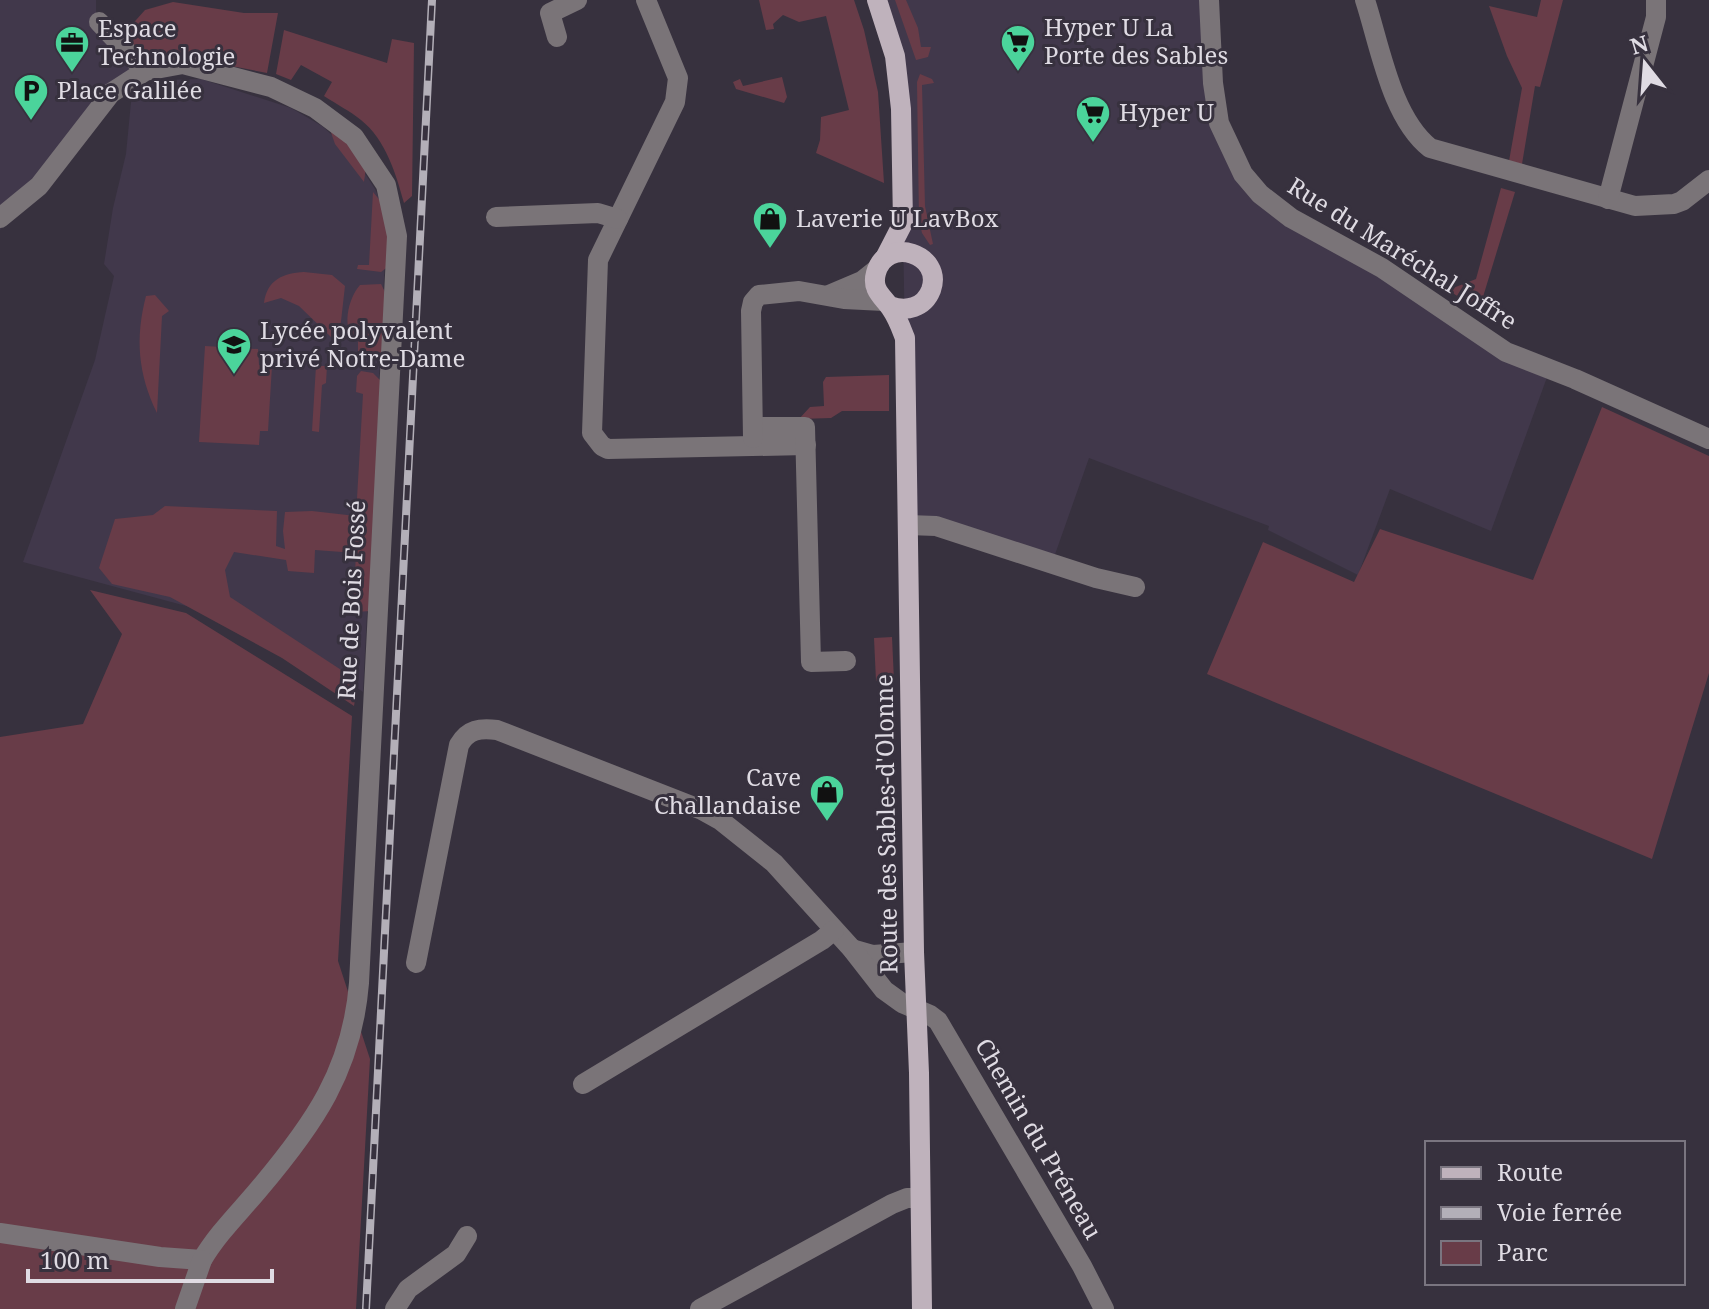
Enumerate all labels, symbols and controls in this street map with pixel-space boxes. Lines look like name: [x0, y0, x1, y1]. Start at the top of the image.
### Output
place label: Hyper U La Porte des Sables: [1044, 10, 1228, 71]
place label: Espace Technologie: [98, 11, 235, 72]
supermarket icon: Hyper U La Porte des Sables: [999, 23, 1037, 73]
office icon: Espace Technologie: [53, 24, 91, 74]
north arrow: [1605, 24, 1685, 104]
text: N: [1626, 27, 1652, 61]
parking icon: Place Galilée: [12, 72, 50, 122]
place label: Place Galilée: [57, 73, 202, 106]
supermarket icon: Hyper U: [1074, 94, 1112, 144]
place label: Hyper U: [1119, 95, 1214, 128]
street label: Rue du Maréchal Joffre: [1282, 169, 1524, 337]
shop icon: Laverie U LavBox: [751, 200, 789, 250]
place label: Laverie U LavBox: [796, 201, 999, 234]
place label: Lycée polyvalent privé Notre-Dame: [260, 313, 465, 374]
school or university icon: Lycée polyvalent privé Notre-Dame: [215, 326, 253, 376]
street label: Rue de Bois Fossé: [329, 499, 372, 701]
street label: Route des Sables-d'Olonne: [866, 674, 905, 974]
place label: Cave Challandaise: [654, 760, 801, 821]
shop icon: Cave Challandaise: [808, 773, 846, 823]
street label: Chemin du Préneau: [968, 1032, 1110, 1245]
legend: [1425, 1141, 1685, 1285]
text: Route: [1497, 1155, 1563, 1188]
text: Voie ferrée: [1497, 1195, 1622, 1228]
scale bar: [28, 1233, 272, 1283]
text: Parc: [1497, 1235, 1548, 1268]
text: 100 m: [40, 1243, 109, 1276]

